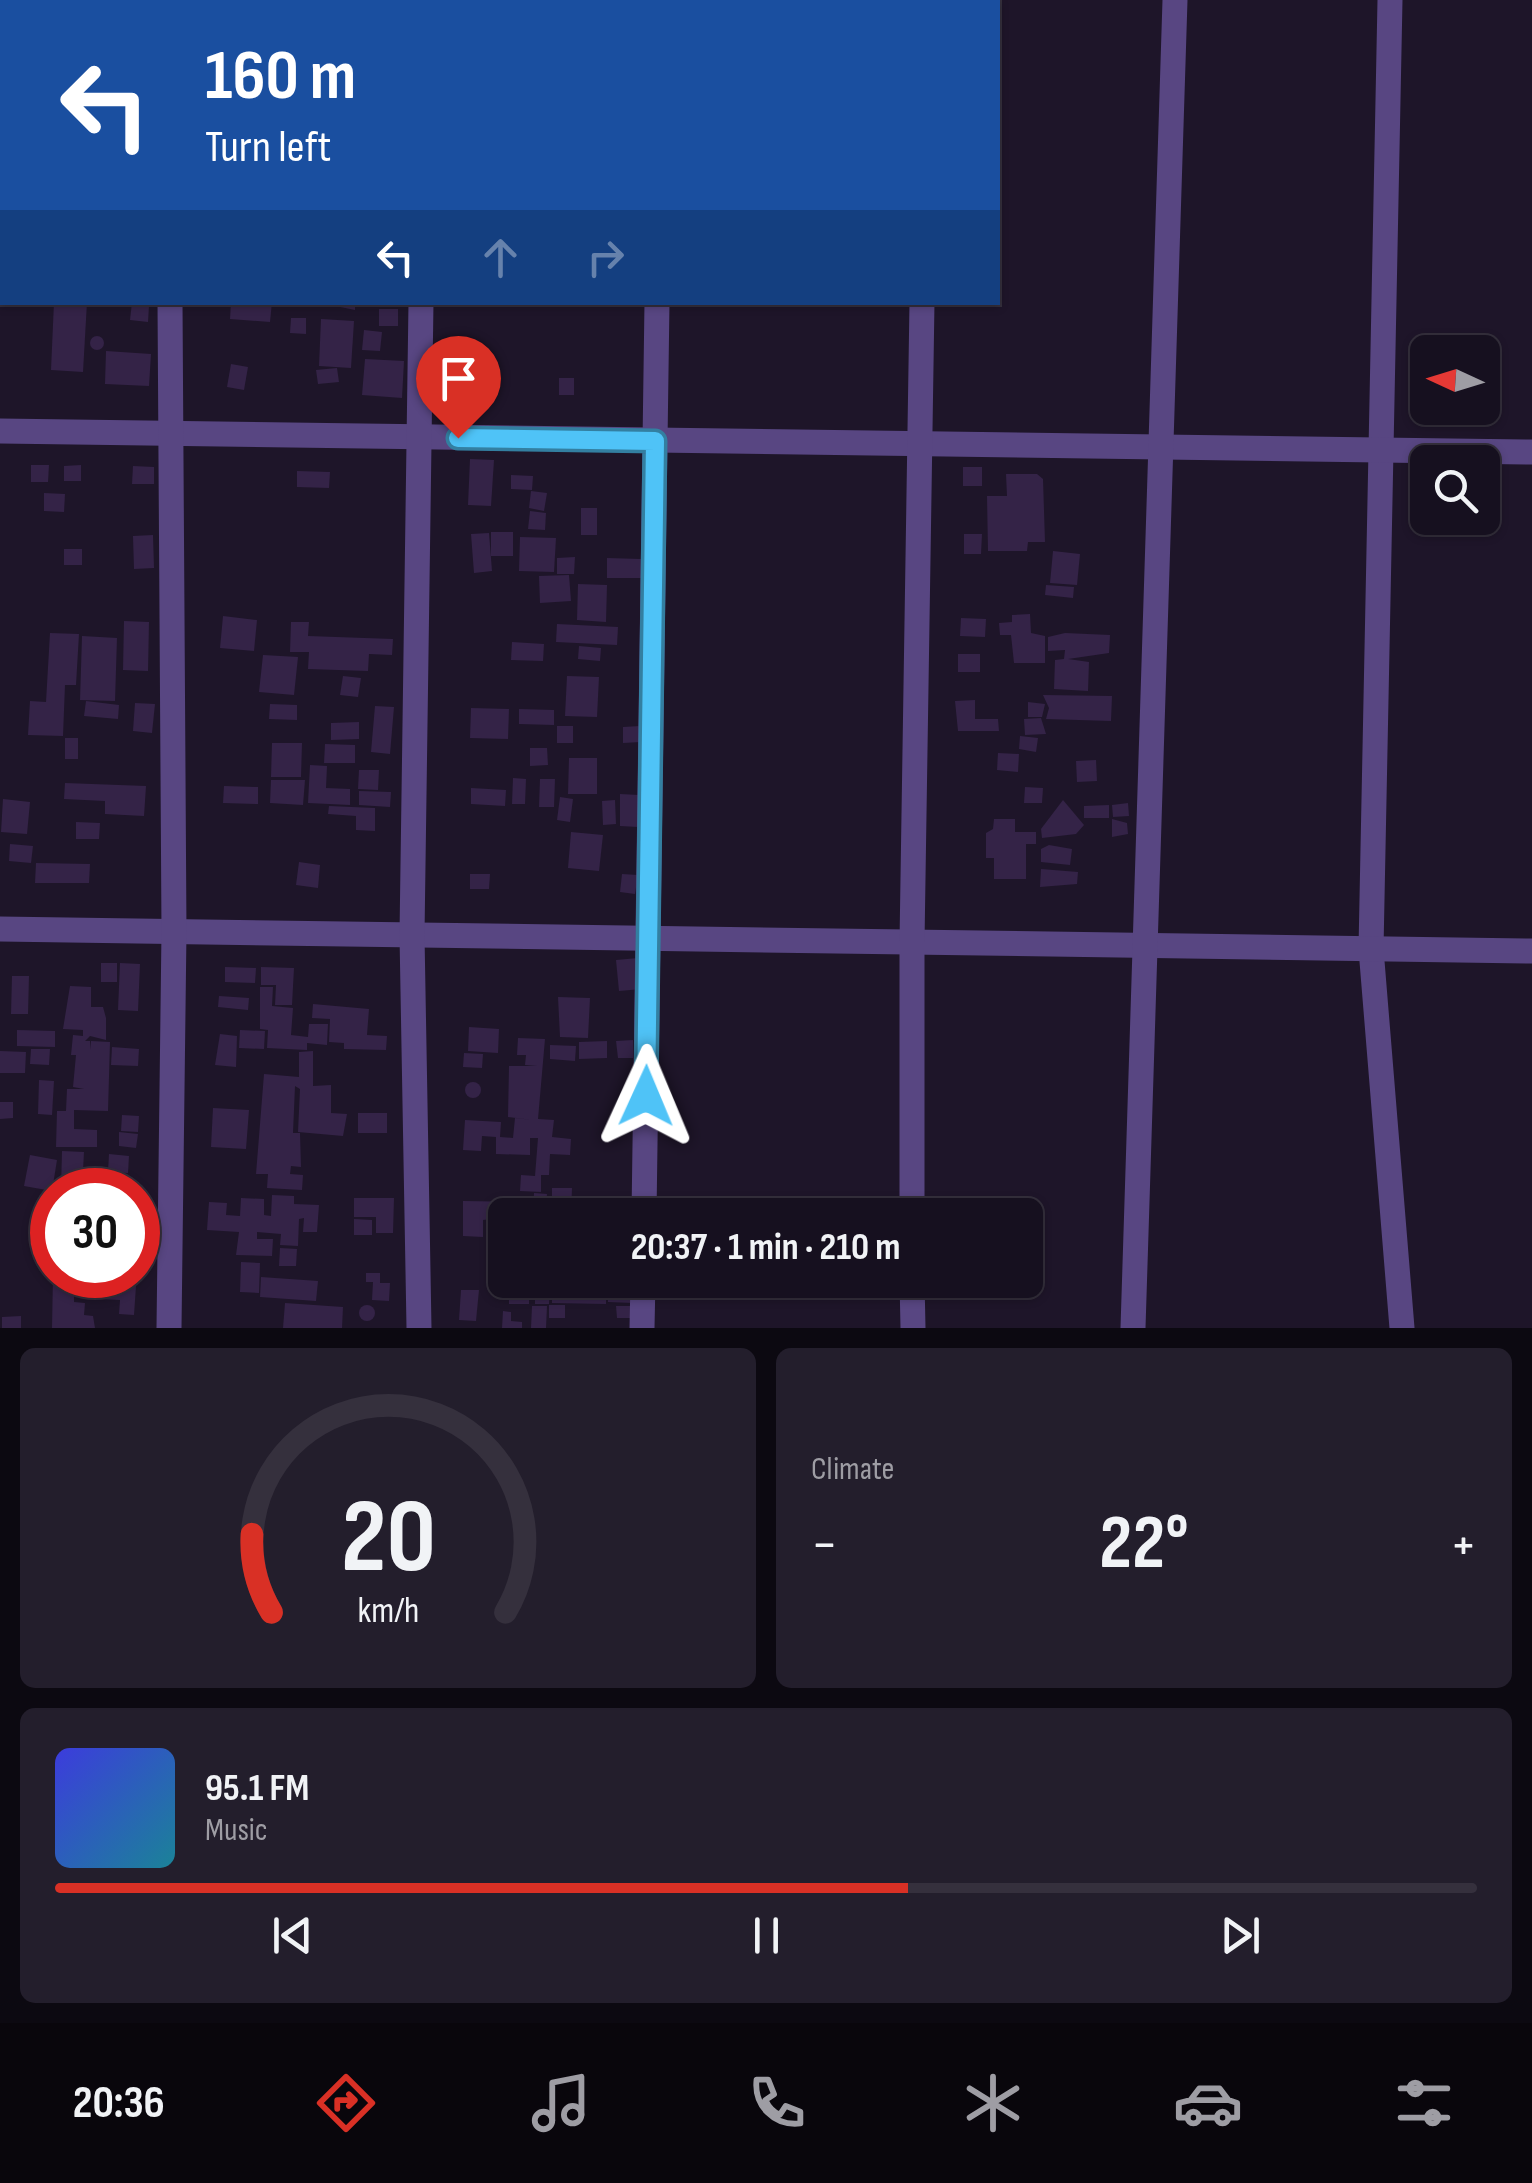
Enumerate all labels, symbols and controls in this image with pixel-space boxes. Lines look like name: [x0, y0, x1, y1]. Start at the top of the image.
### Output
text: 160 m: [205, 35, 356, 119]
icon: left: [40, 40, 170, 170]
text: Turn left: [205, 120, 331, 175]
icon: left: [368, 230, 423, 285]
icon: ahead: [473, 230, 528, 285]
icon: right: [578, 230, 633, 285]
north arrow: [1410, 335, 1500, 425]
map controls: [1410, 335, 1500, 535]
pin: [416, 336, 501, 439]
icon: arrive: [431, 351, 486, 406]
button: search: [1410, 445, 1500, 535]
position arrow: [594, 1044, 698, 1148]
speed limit sign: 30: [30, 1168, 160, 1298]
text: 20:37 · 1 min · 210 m: [631, 1225, 900, 1270]
text: Climate: [811, 1450, 894, 1489]
text: 20: [340, 1476, 436, 1601]
text: 22°: [1099, 1499, 1189, 1590]
text: −: [811, 1512, 838, 1579]
text: +: [1450, 1512, 1477, 1579]
text: km/h: [357, 1590, 419, 1633]
text: 95.1 FM: [205, 1766, 309, 1811]
text: Music: [205, 1811, 268, 1850]
icon: previous: [265, 1908, 320, 1963]
icon: pause: [739, 1908, 794, 1963]
icon: next: [1213, 1908, 1268, 1963]
icon: directions: [311, 2068, 381, 2138]
icon: music: [526, 2068, 596, 2138]
icon: phone: [742, 2068, 812, 2138]
icon: climate: [958, 2068, 1028, 2138]
icon: car: [1173, 2068, 1243, 2138]
icon: filters: [1389, 2068, 1459, 2138]
text: 20:36: [73, 2076, 165, 2131]

